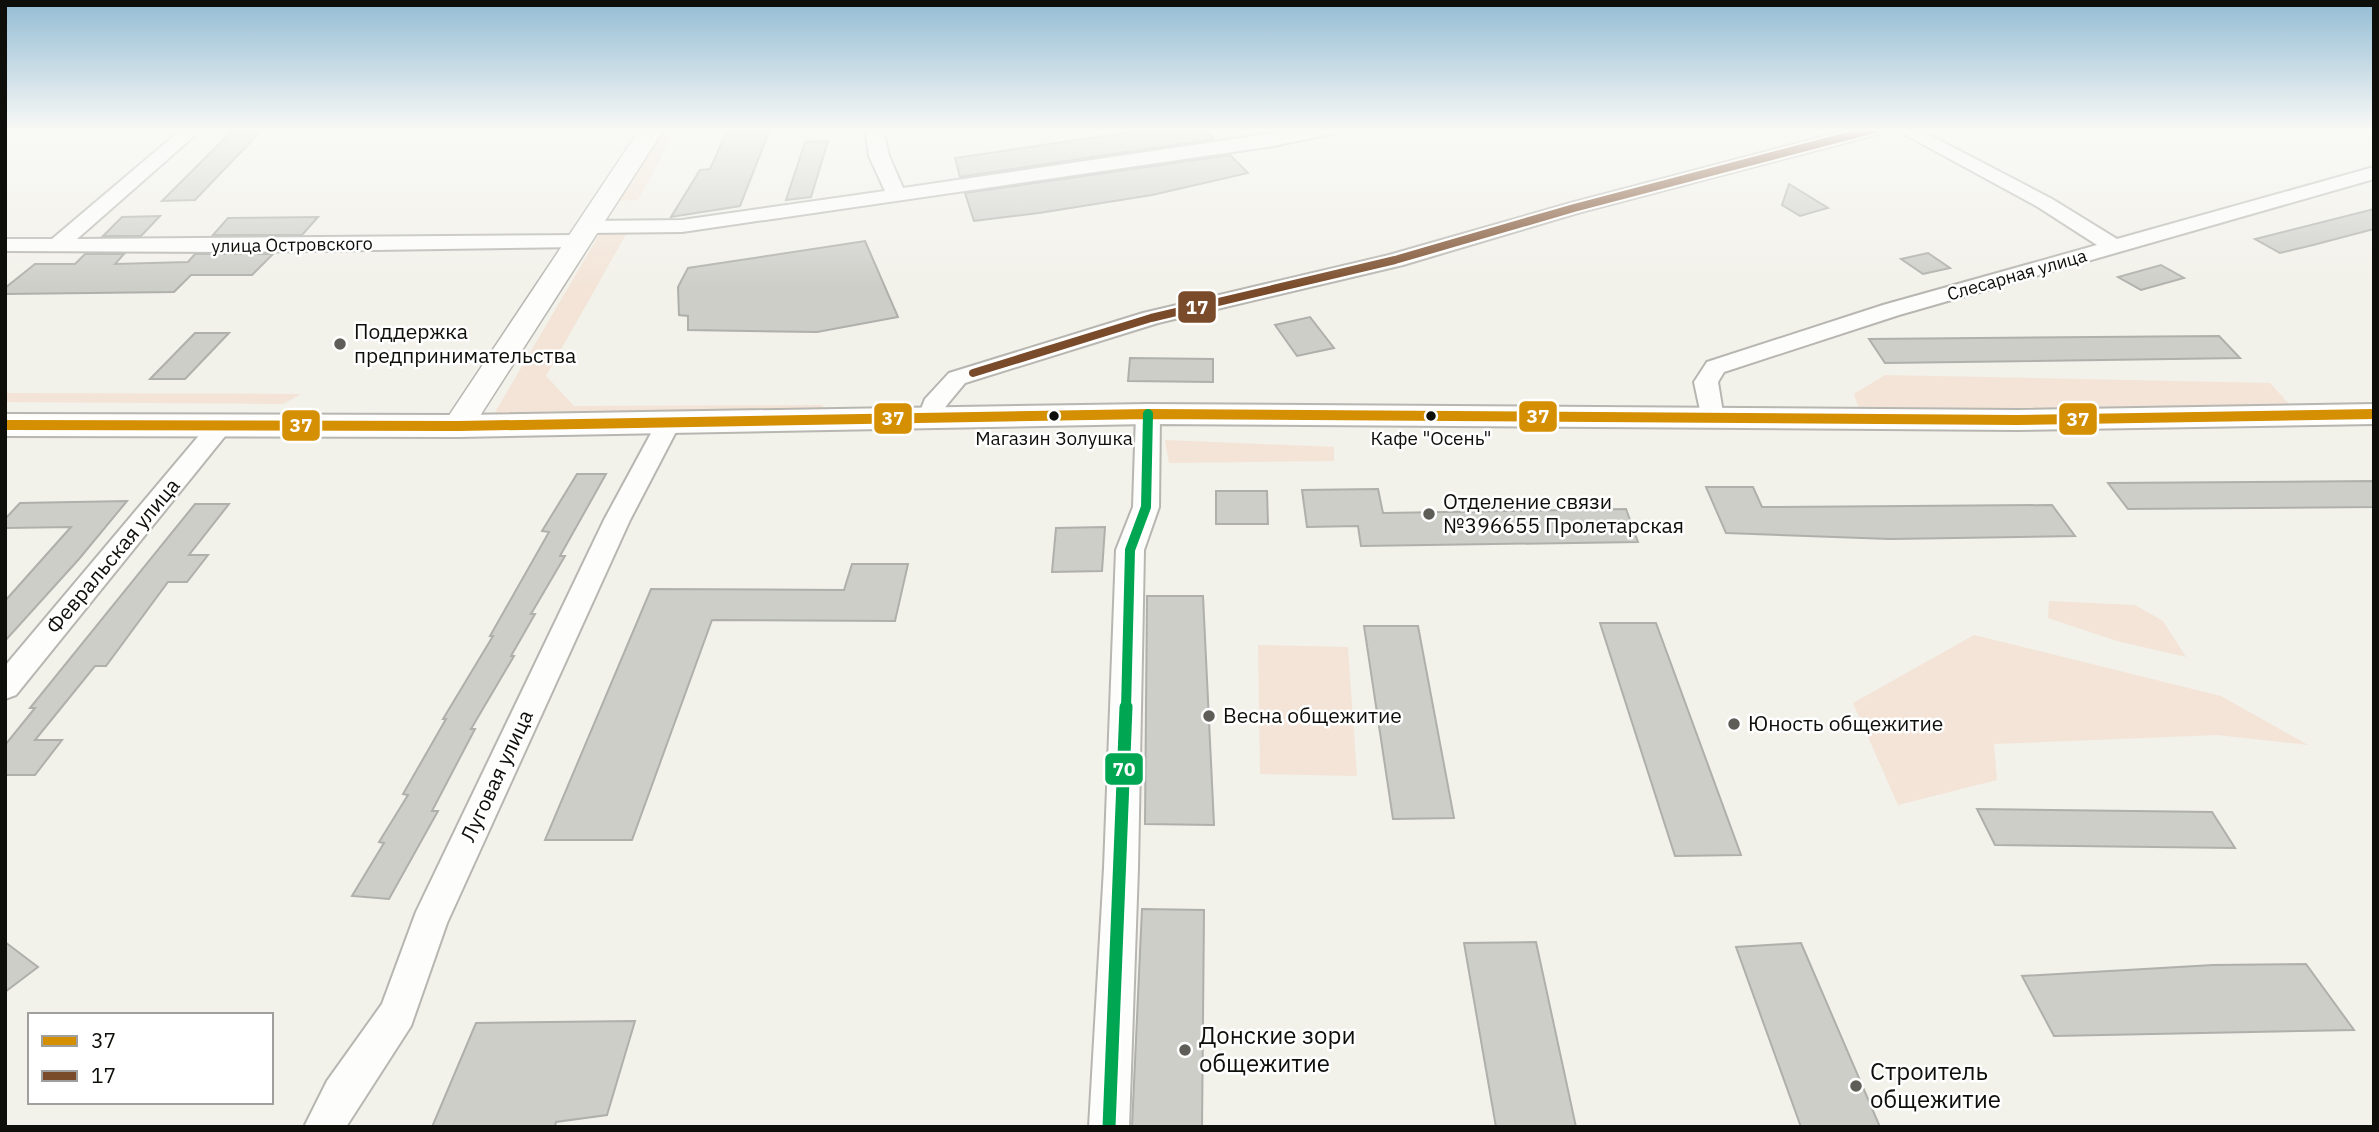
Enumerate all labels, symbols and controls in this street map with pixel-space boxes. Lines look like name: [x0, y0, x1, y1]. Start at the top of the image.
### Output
street label: улица Островского: [211, 232, 373, 257]
street label: Слесарная улица: [1944, 243, 2090, 305]
line badge: 17: [1177, 290, 1217, 324]
text: 17: [1186, 295, 1208, 319]
place label: Поддержка предпринимательства: [354, 317, 576, 369]
marker: Поддержка предпринимательства: [332, 336, 348, 352]
line badge: 37: [1518, 400, 1558, 433]
line badge: 37: [873, 402, 913, 435]
line badge: 37: [2058, 402, 2098, 436]
text: 37: [1527, 404, 1549, 428]
text: 37: [882, 406, 904, 430]
text: 37: [2067, 407, 2089, 431]
line badge: 37: [281, 409, 321, 442]
marker: Магазин Золушка: [1047, 409, 1061, 423]
marker: Кафе "Осень": [1424, 409, 1438, 423]
text: 37: [290, 413, 312, 437]
place label: Магазин Золушка: [975, 426, 1133, 450]
place label: Кафе "Осень": [1371, 426, 1491, 450]
street label: Февральская улица: [39, 472, 186, 639]
place label: Отделение связи №396655 Пролетарская: [1443, 487, 1684, 539]
marker: Отделение связи №396655 Пролетарская: [1421, 506, 1437, 522]
place label: Весна общежитие: [1223, 701, 1402, 729]
street label: Луговая улица: [453, 705, 539, 846]
marker: Весна общежитие: [1201, 708, 1217, 724]
place label: Юность общежитие: [1748, 709, 1943, 737]
marker: Юность общежитие: [1726, 716, 1742, 732]
line badge: 70: [1104, 752, 1144, 786]
text: 70: [1113, 757, 1135, 781]
legend: [28, 1013, 273, 1104]
place label: Донские зори общежитие: [1199, 1019, 1356, 1079]
text: 37: [91, 1026, 116, 1054]
marker: Донские зори общежитие: [1177, 1042, 1193, 1058]
place label: Строитель общежитие: [1870, 1055, 2001, 1115]
text: 17: [91, 1061, 116, 1089]
marker: Строитель общежитие: [1848, 1078, 1864, 1094]

